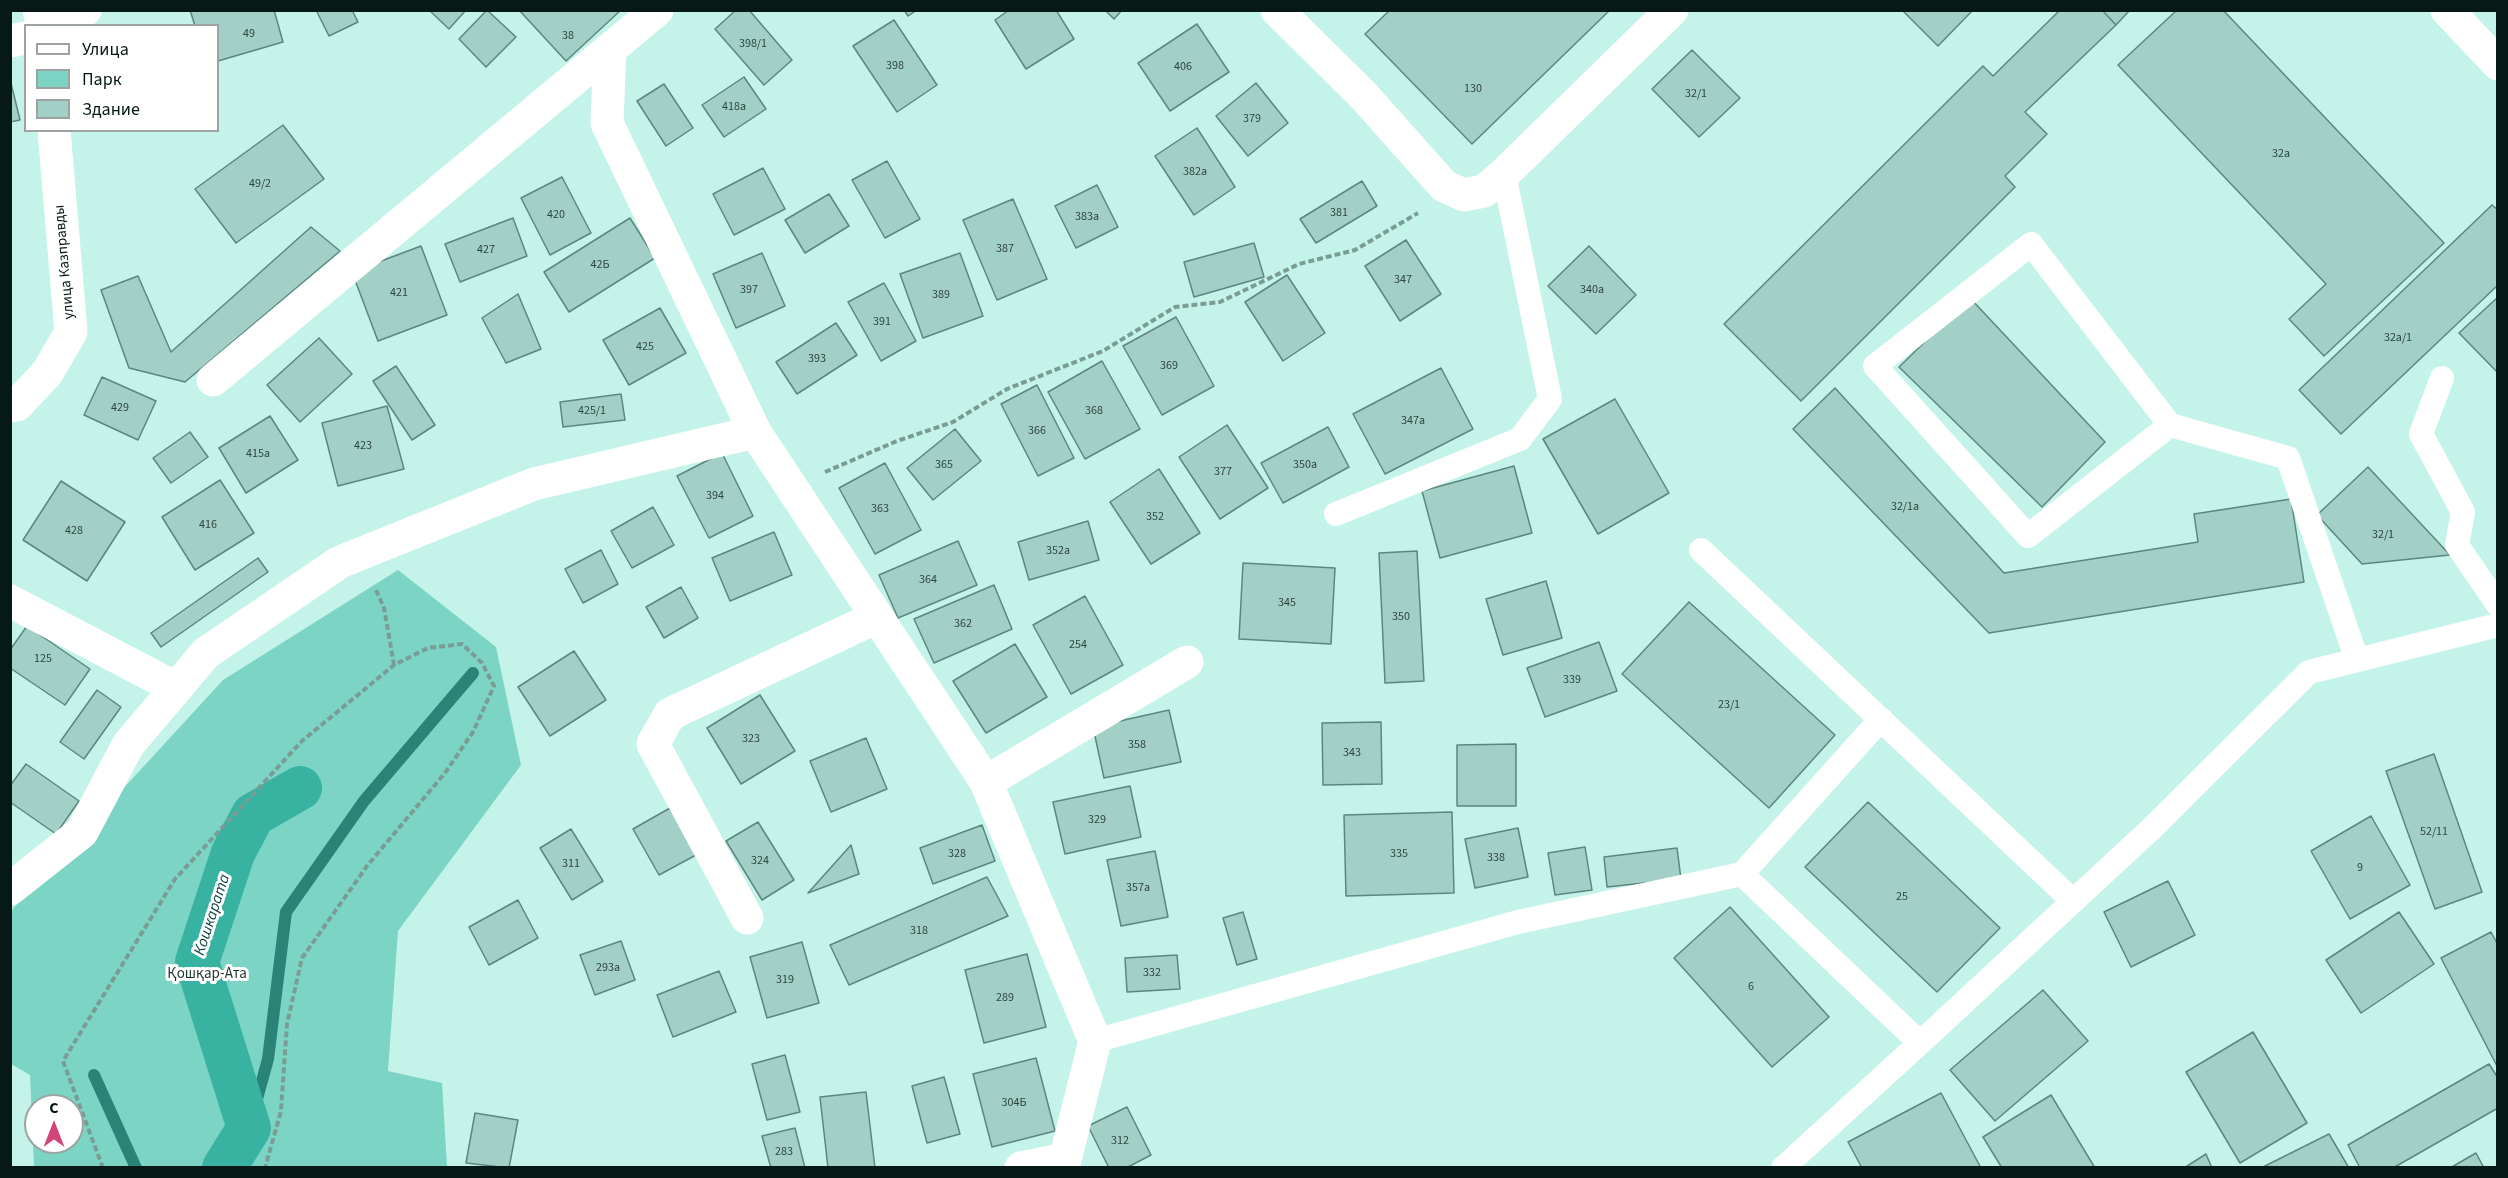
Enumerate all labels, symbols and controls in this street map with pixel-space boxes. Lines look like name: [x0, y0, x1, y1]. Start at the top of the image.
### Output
legend: [24, 24, 219, 132]
house number: 49: [243, 27, 255, 41]
house number: 38: [562, 29, 574, 43]
text: Улица: [82, 37, 129, 62]
house number: 398/1: [739, 37, 767, 51]
house number: 398: [886, 59, 904, 73]
house number: 406: [1174, 60, 1192, 74]
text: Парк: [82, 67, 122, 92]
house number: 130: [1464, 82, 1482, 96]
house number: 32/1: [1685, 87, 1707, 101]
text: Здание: [82, 97, 140, 122]
house number: 418а: [722, 100, 746, 114]
house number: 379: [1243, 112, 1261, 126]
house number: 32а: [2272, 147, 2290, 161]
house number: 382а: [1183, 165, 1207, 179]
house number: 49/2: [249, 177, 271, 191]
street label: улица Казправды: [51, 204, 79, 320]
house number: 381: [1330, 206, 1348, 220]
house number: 420: [547, 208, 565, 222]
house number: 383а: [1075, 210, 1099, 224]
house number: 387: [996, 242, 1014, 256]
house number: 427: [477, 243, 495, 257]
house number: 42Б: [591, 258, 609, 272]
house number: 347: [1394, 273, 1412, 287]
house number: 397: [740, 283, 758, 297]
house number: 340а: [1580, 283, 1604, 297]
house number: 421: [390, 286, 408, 300]
house number: 389: [932, 288, 950, 302]
house number: 391: [873, 315, 891, 329]
house number: 32а/1: [2384, 331, 2412, 345]
house number: 425: [636, 340, 654, 354]
house number: 393: [808, 352, 826, 366]
house number: 369: [1160, 359, 1178, 373]
house number: 429: [111, 401, 129, 415]
house number: 425/1: [578, 404, 606, 418]
house number: 368: [1085, 404, 1103, 418]
house number: 347а: [1401, 414, 1425, 428]
house number: 366: [1028, 424, 1046, 438]
house number: 423: [354, 439, 372, 453]
house number: 415а: [246, 447, 270, 461]
house number: 365: [935, 458, 953, 472]
house number: 350а: [1293, 458, 1317, 472]
house number: 377: [1214, 465, 1232, 479]
house number: 394: [706, 489, 724, 503]
house number: 32/1а: [1891, 500, 1919, 514]
house number: 363: [871, 502, 889, 516]
house number: 352: [1146, 510, 1164, 524]
house number: 416: [199, 518, 217, 532]
house number: 428: [65, 524, 83, 538]
house number: 32/1: [2372, 528, 2394, 542]
house number: 352а: [1046, 544, 1070, 558]
house number: 364: [919, 573, 937, 587]
house number: 345: [1278, 596, 1296, 610]
house number: 350: [1392, 610, 1410, 624]
house number: 362: [954, 617, 972, 631]
house number: 254: [1069, 638, 1087, 652]
house number: 125: [34, 652, 52, 666]
house number: 339: [1563, 673, 1581, 687]
house number: 23/1: [1718, 698, 1740, 712]
house number: 323: [742, 732, 760, 746]
house number: 358: [1128, 738, 1146, 752]
house number: 343: [1343, 746, 1361, 760]
house number: 329: [1088, 813, 1106, 827]
house number: 52/11: [2420, 825, 2448, 839]
house number: 328: [948, 847, 966, 861]
house number: 335: [1390, 847, 1408, 861]
house number: 338: [1487, 851, 1505, 865]
house number: 324: [751, 854, 769, 868]
house number: 311: [562, 857, 580, 871]
house number: 9: [2357, 861, 2363, 875]
water label: Кошкарата: [191, 872, 235, 958]
house number: 357а: [1126, 881, 1150, 895]
house number: 25: [1896, 890, 1908, 904]
house number: 318: [910, 924, 928, 938]
house number: 293а: [596, 961, 620, 975]
park label: Қошқар-Ата: [167, 966, 247, 984]
house number: 332: [1143, 966, 1161, 980]
house number: 319: [776, 973, 794, 987]
house number: 6: [1748, 980, 1754, 994]
house number: 289: [996, 991, 1014, 1005]
north arrow: [24, 1094, 84, 1154]
house number: 304Б: [1002, 1096, 1026, 1110]
text: С: [49, 1097, 59, 1119]
house number: 312: [1111, 1134, 1129, 1148]
house number: 283: [775, 1145, 793, 1159]

